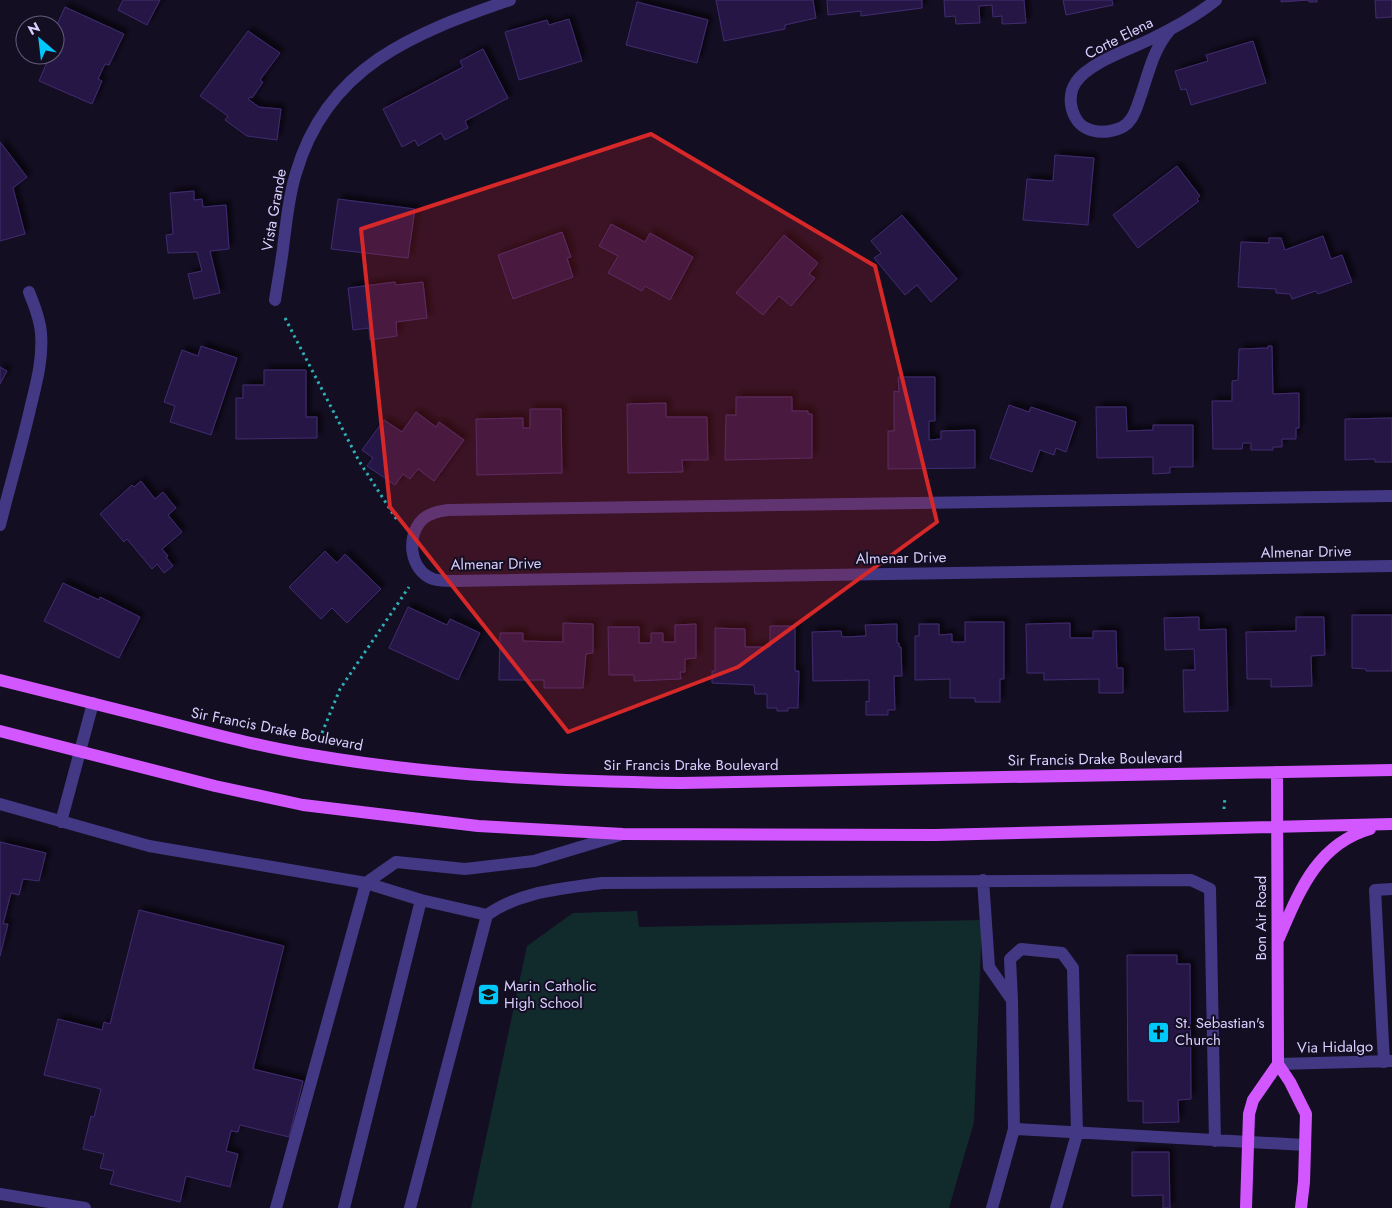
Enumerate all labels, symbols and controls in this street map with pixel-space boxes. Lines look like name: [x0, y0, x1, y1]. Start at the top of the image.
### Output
street label: Corte Elena: [1081, 11, 1157, 65]
north arrow: [15, 15, 65, 65]
text: N: [24, 17, 44, 40]
street label: Vista Grande: [256, 167, 292, 253]
street label: Almenar Drive: [1260, 540, 1352, 564]
street label: Almenar Drive: [855, 546, 947, 570]
street label: Almenar Drive: [450, 552, 542, 576]
street label: Sir Francis Drake Boulevard: [189, 702, 365, 756]
street label: Sir Francis Drake Boulevard: [1007, 746, 1183, 772]
street label: Sir Francis Drake Boulevard: [604, 754, 778, 776]
street label: Bon Air Road: [1250, 876, 1272, 960]
place label: Marin Catholic High School: [504, 975, 596, 1014]
school or university icon: Marin Catholic High School: [476, 983, 500, 1007]
place label: St. Sebastian's Church: [1175, 1012, 1265, 1051]
church icon: St. Sebastian's Church: [1147, 1020, 1171, 1044]
street label: Via Hidalgo: [1297, 1035, 1373, 1059]

